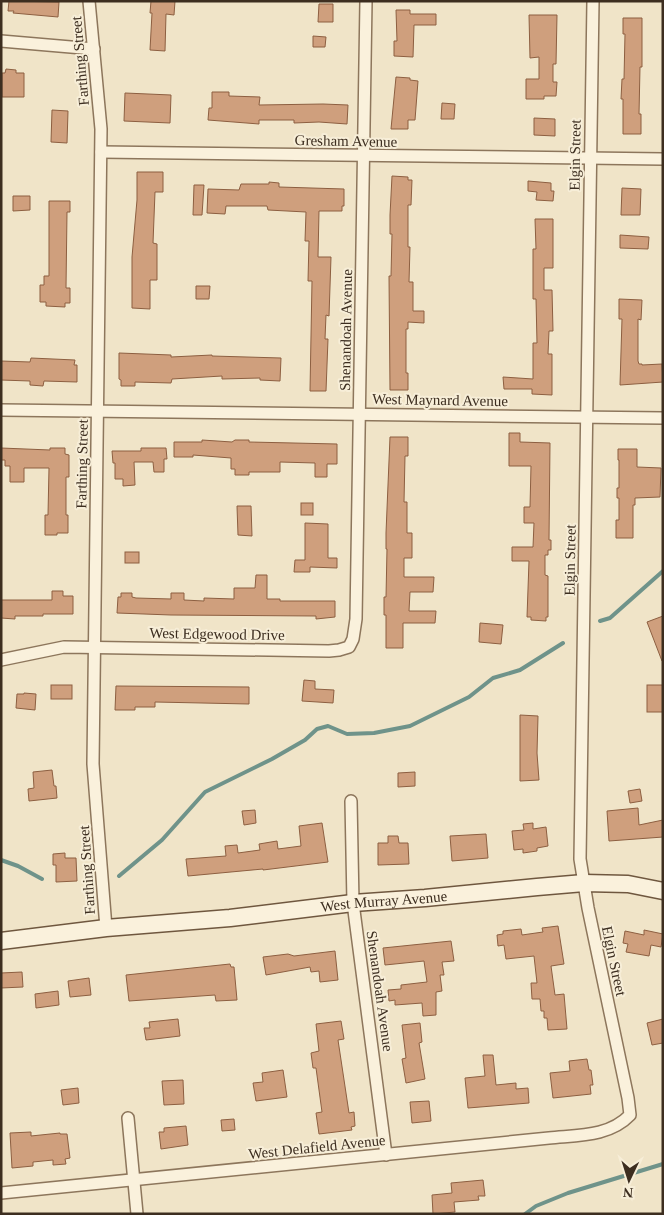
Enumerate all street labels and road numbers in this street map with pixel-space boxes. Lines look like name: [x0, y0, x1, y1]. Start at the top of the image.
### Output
street label: Farthing Street: [68, 15, 92, 106]
street label: Elgin Street: [566, 118, 584, 191]
street label: Gresham Avenue: [295, 132, 398, 150]
street label: Shenandoah Avenue: [337, 269, 355, 391]
street label: West Maynard Avenue: [372, 391, 508, 409]
street label: Farthing Street: [73, 418, 91, 509]
street label: Elgin Street: [561, 523, 579, 596]
street label: West Edgewood Drive: [149, 625, 285, 643]
street label: Farthing Street: [76, 824, 98, 915]
street label: West Murray Avenue: [320, 888, 448, 915]
street label: Elgin Street: [599, 924, 629, 998]
street label: Shenandoah Avenue: [364, 930, 396, 1053]
street label: West Delafield Avenue: [248, 1132, 387, 1162]

